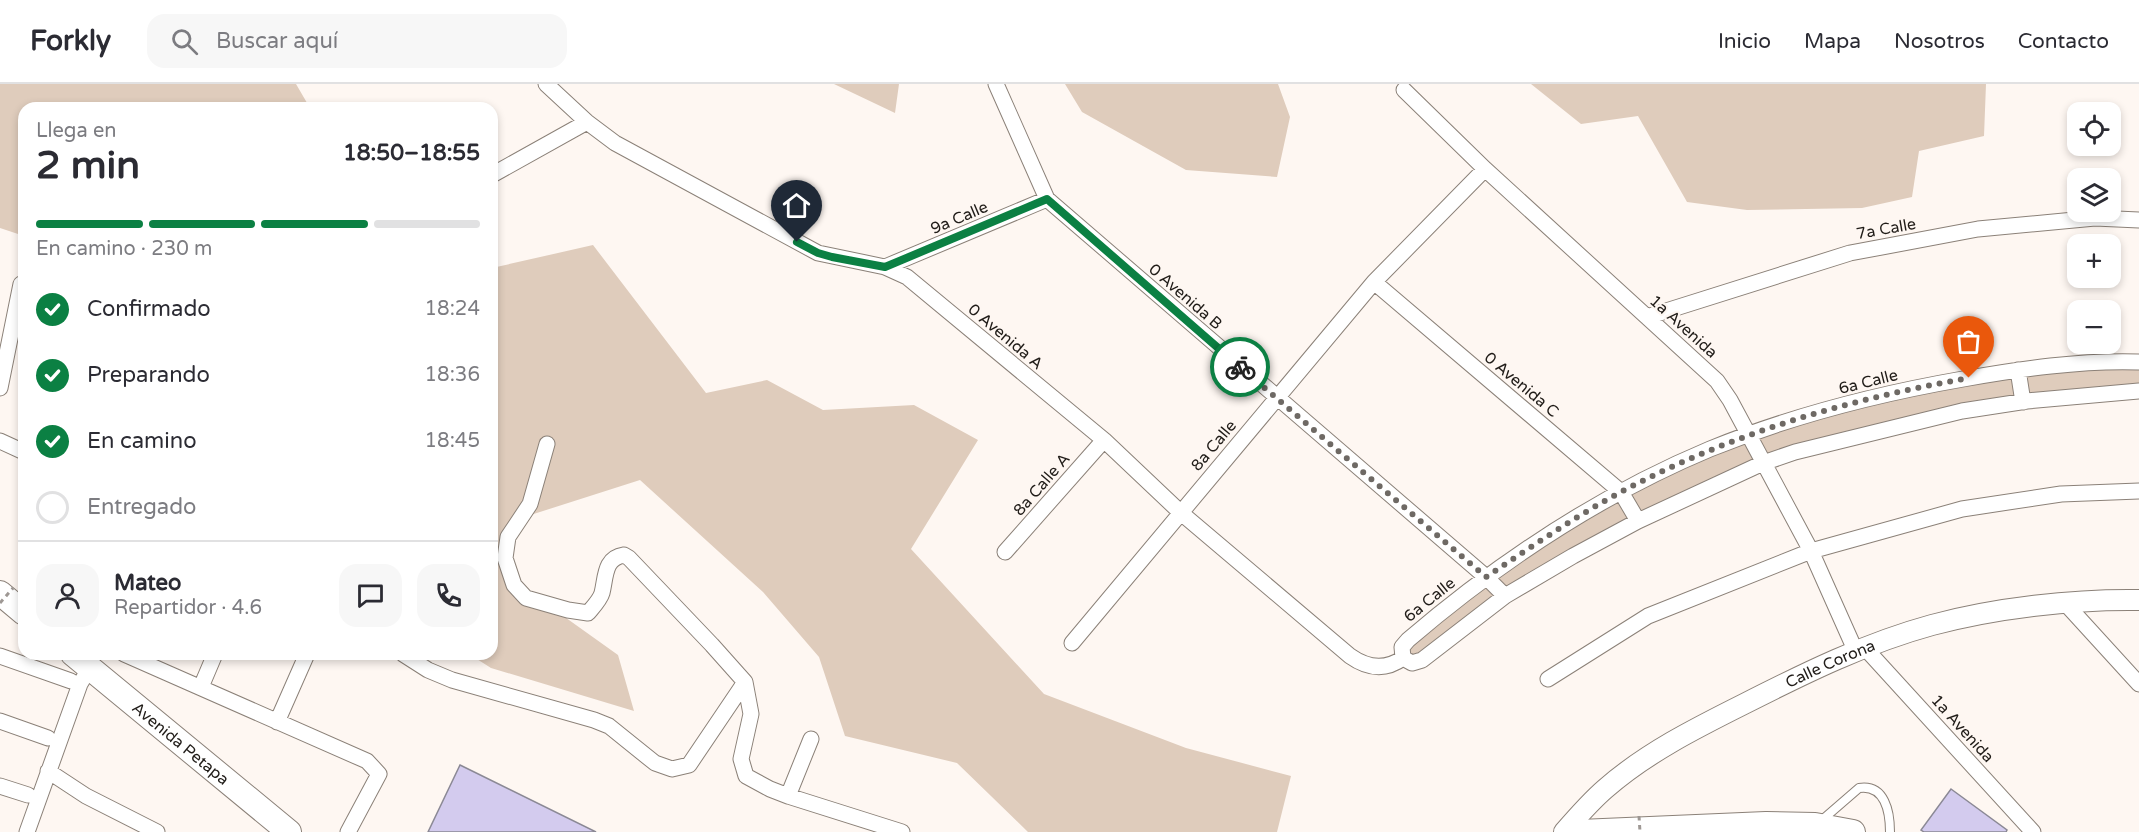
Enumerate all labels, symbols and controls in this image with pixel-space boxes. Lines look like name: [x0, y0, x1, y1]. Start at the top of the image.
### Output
search box: [147, 14, 567, 68]
text: Forkly: [30, 24, 111, 58]
icon: search: [168, 25, 201, 58]
text: Buscar aquí: [216, 28, 338, 54]
text: Inicio: [1718, 29, 1771, 54]
text: Mapa: [1804, 29, 1861, 54]
text: Nosotros: [1894, 29, 1985, 54]
text: Contacto: [2018, 29, 2109, 54]
map controls: [2067, 102, 2121, 354]
button: locate: [2067, 102, 2121, 156]
text: Llega en: [36, 119, 116, 143]
text: 18:50–18:55: [343, 140, 480, 166]
text: 2 min: [36, 142, 140, 189]
button: layers: [2067, 168, 2121, 222]
pin: [771, 180, 822, 242]
icon: home: [780, 189, 813, 222]
street label: 9a Calle: [928, 197, 991, 239]
street label: 7a Calle: [1855, 214, 1918, 244]
button: +: [2067, 234, 2121, 288]
text: En camino · 230 m: [36, 237, 212, 261]
street label: 0 Avenida B: [1144, 259, 1226, 334]
street label: 1a Avenida: [1645, 291, 1722, 363]
icon: check: [36, 293, 69, 326]
text: Confirmado: [87, 296, 211, 322]
text: 18:24: [425, 297, 480, 321]
street label: 0 Avenida A: [964, 300, 1047, 374]
button: −: [2067, 300, 2121, 354]
pin: [1943, 316, 1994, 378]
icon: bag: [1952, 325, 1985, 358]
courier: [1210, 337, 1270, 397]
street label: 0 Avenida C: [1480, 348, 1563, 422]
icon: bike: [1224, 351, 1257, 384]
icon: check: [36, 359, 69, 392]
text: Preparando: [87, 362, 210, 388]
text: 18:36: [425, 363, 480, 387]
street label: 6a Calle: [1837, 365, 1900, 399]
street label: 8a Calle: [1187, 416, 1241, 475]
icon: check: [36, 425, 69, 458]
text: En camino: [87, 428, 197, 454]
text: 18:45: [425, 429, 480, 453]
street label: 8a Calle A: [1009, 449, 1074, 520]
text: Entregado: [87, 494, 196, 520]
button: person: [36, 564, 99, 627]
button: chat: [339, 564, 402, 627]
button: phone: [417, 564, 480, 627]
text: Mateo: [114, 570, 181, 596]
street label: 6a Calle: [1400, 573, 1459, 627]
text: Repartidor · 4.6: [114, 596, 262, 620]
street label: Calle Corona: [1782, 636, 1878, 693]
street label: 1a Avenida: [1926, 690, 1998, 767]
street label: Avenida Petapa: [128, 698, 233, 790]

